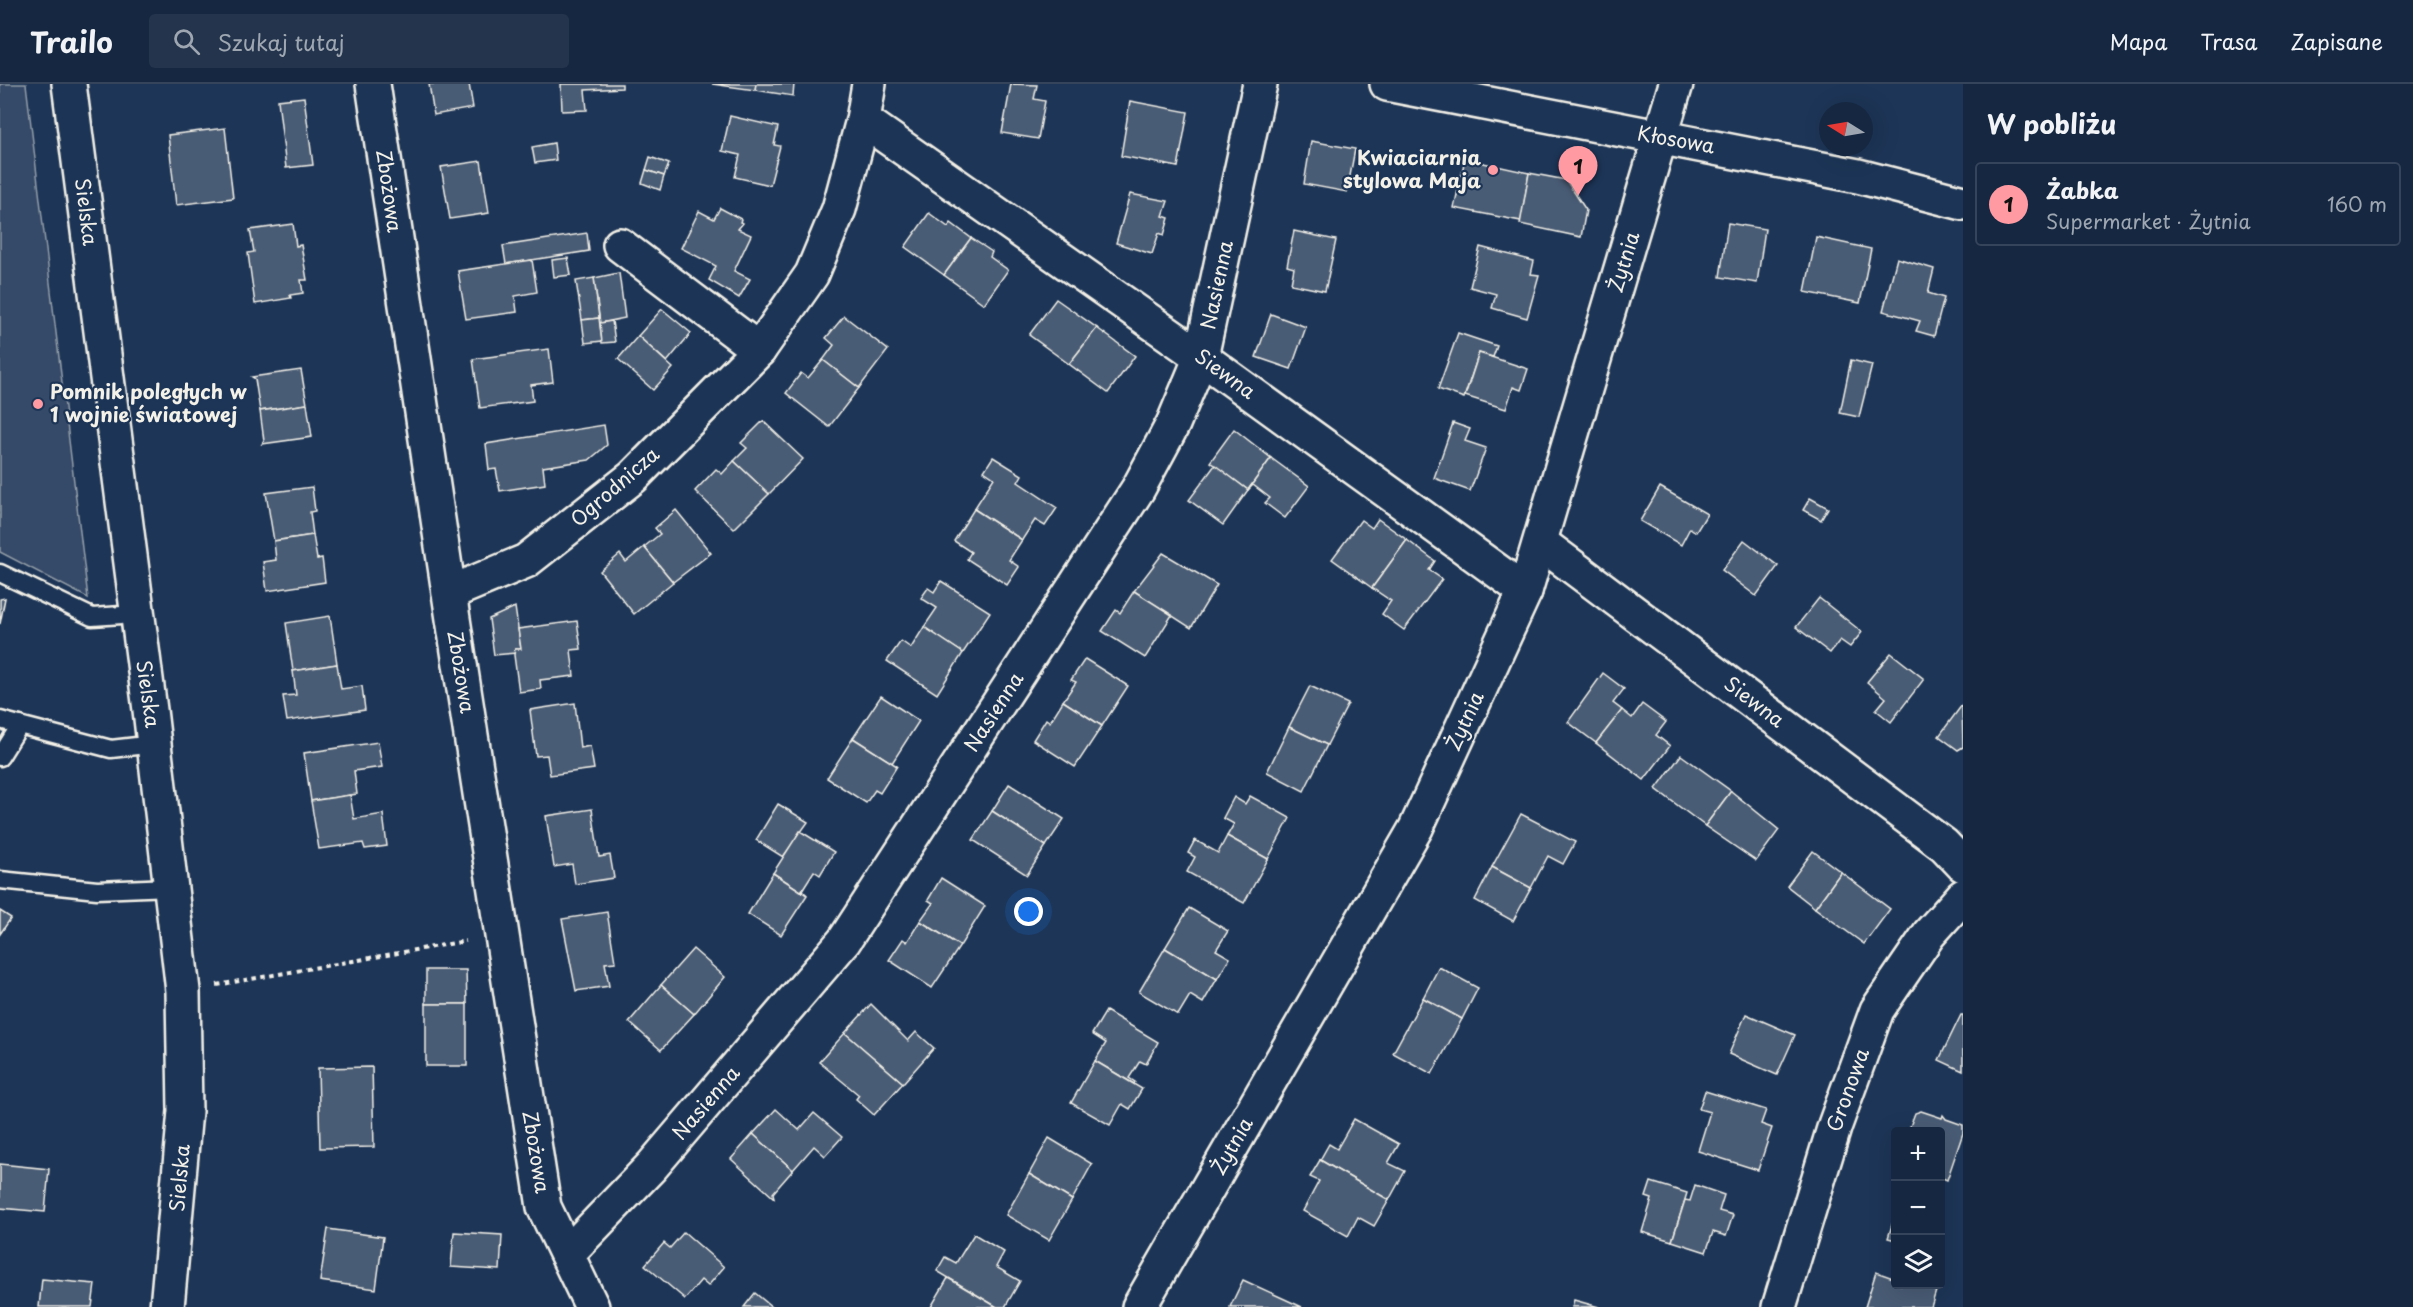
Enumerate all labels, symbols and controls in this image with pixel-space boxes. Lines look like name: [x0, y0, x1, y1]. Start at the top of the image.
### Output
search box: [149, 14, 569, 68]
text: Trailo: [30, 20, 113, 63]
icon: search: [170, 25, 203, 58]
text: Szukaj tutaj: [218, 25, 345, 58]
text: Mapa: [2110, 25, 2167, 57]
text: Trasa: [2200, 25, 2257, 57]
text: Zapisane: [2290, 25, 2383, 57]
north arrow: [1819, 102, 1873, 156]
text: W pobliżu: [1987, 104, 2116, 143]
street label: Kłosowa: [1635, 117, 1718, 161]
place label: Kwiaciarnia stylowa Maja: [1343, 142, 1481, 195]
pin: 1: [1558, 147, 1598, 196]
street label: Zbożowa: [369, 148, 411, 235]
marker: Kwiaciarnia stylowa Maja: [1486, 163, 1500, 177]
text: Żabka: [2046, 173, 2119, 206]
street label: Sielska: [68, 176, 106, 248]
text: 1: [2004, 189, 2013, 219]
text: 160 m: [2327, 189, 2387, 219]
text: Supermarket · Żytnia: [2046, 206, 2251, 236]
street label: Żytnia: [1600, 227, 1647, 296]
street label: Nasienna: [1192, 237, 1240, 332]
street label: Siewna: [1189, 341, 1263, 406]
place label: Pomnik poległych w 1 wojnie światowej: [50, 376, 247, 429]
marker: Pomnik poległych w 1 wojnie światowej: [31, 397, 45, 411]
street label: Ogrodnicza: [563, 439, 666, 533]
street label: Zbożowa: [441, 628, 483, 716]
street label: Sielska: [129, 658, 169, 730]
street label: Nasienna: [956, 665, 1031, 757]
street label: Siewna: [1718, 668, 1792, 734]
street label: Żytnia: [1437, 685, 1491, 755]
your location: [1014, 897, 1043, 926]
street label: Gronowa: [1818, 1043, 1876, 1136]
street label: Nasienna: [664, 1058, 746, 1146]
street label: Zbożowa: [516, 1108, 558, 1196]
street label: Żytnia: [1203, 1110, 1260, 1180]
map controls: [1891, 1127, 1945, 1289]
button: +: [1891, 1127, 1945, 1181]
street label: Sielska: [161, 1142, 197, 1213]
button: −: [1891, 1181, 1945, 1235]
button: layers: [1891, 1235, 1945, 1289]

